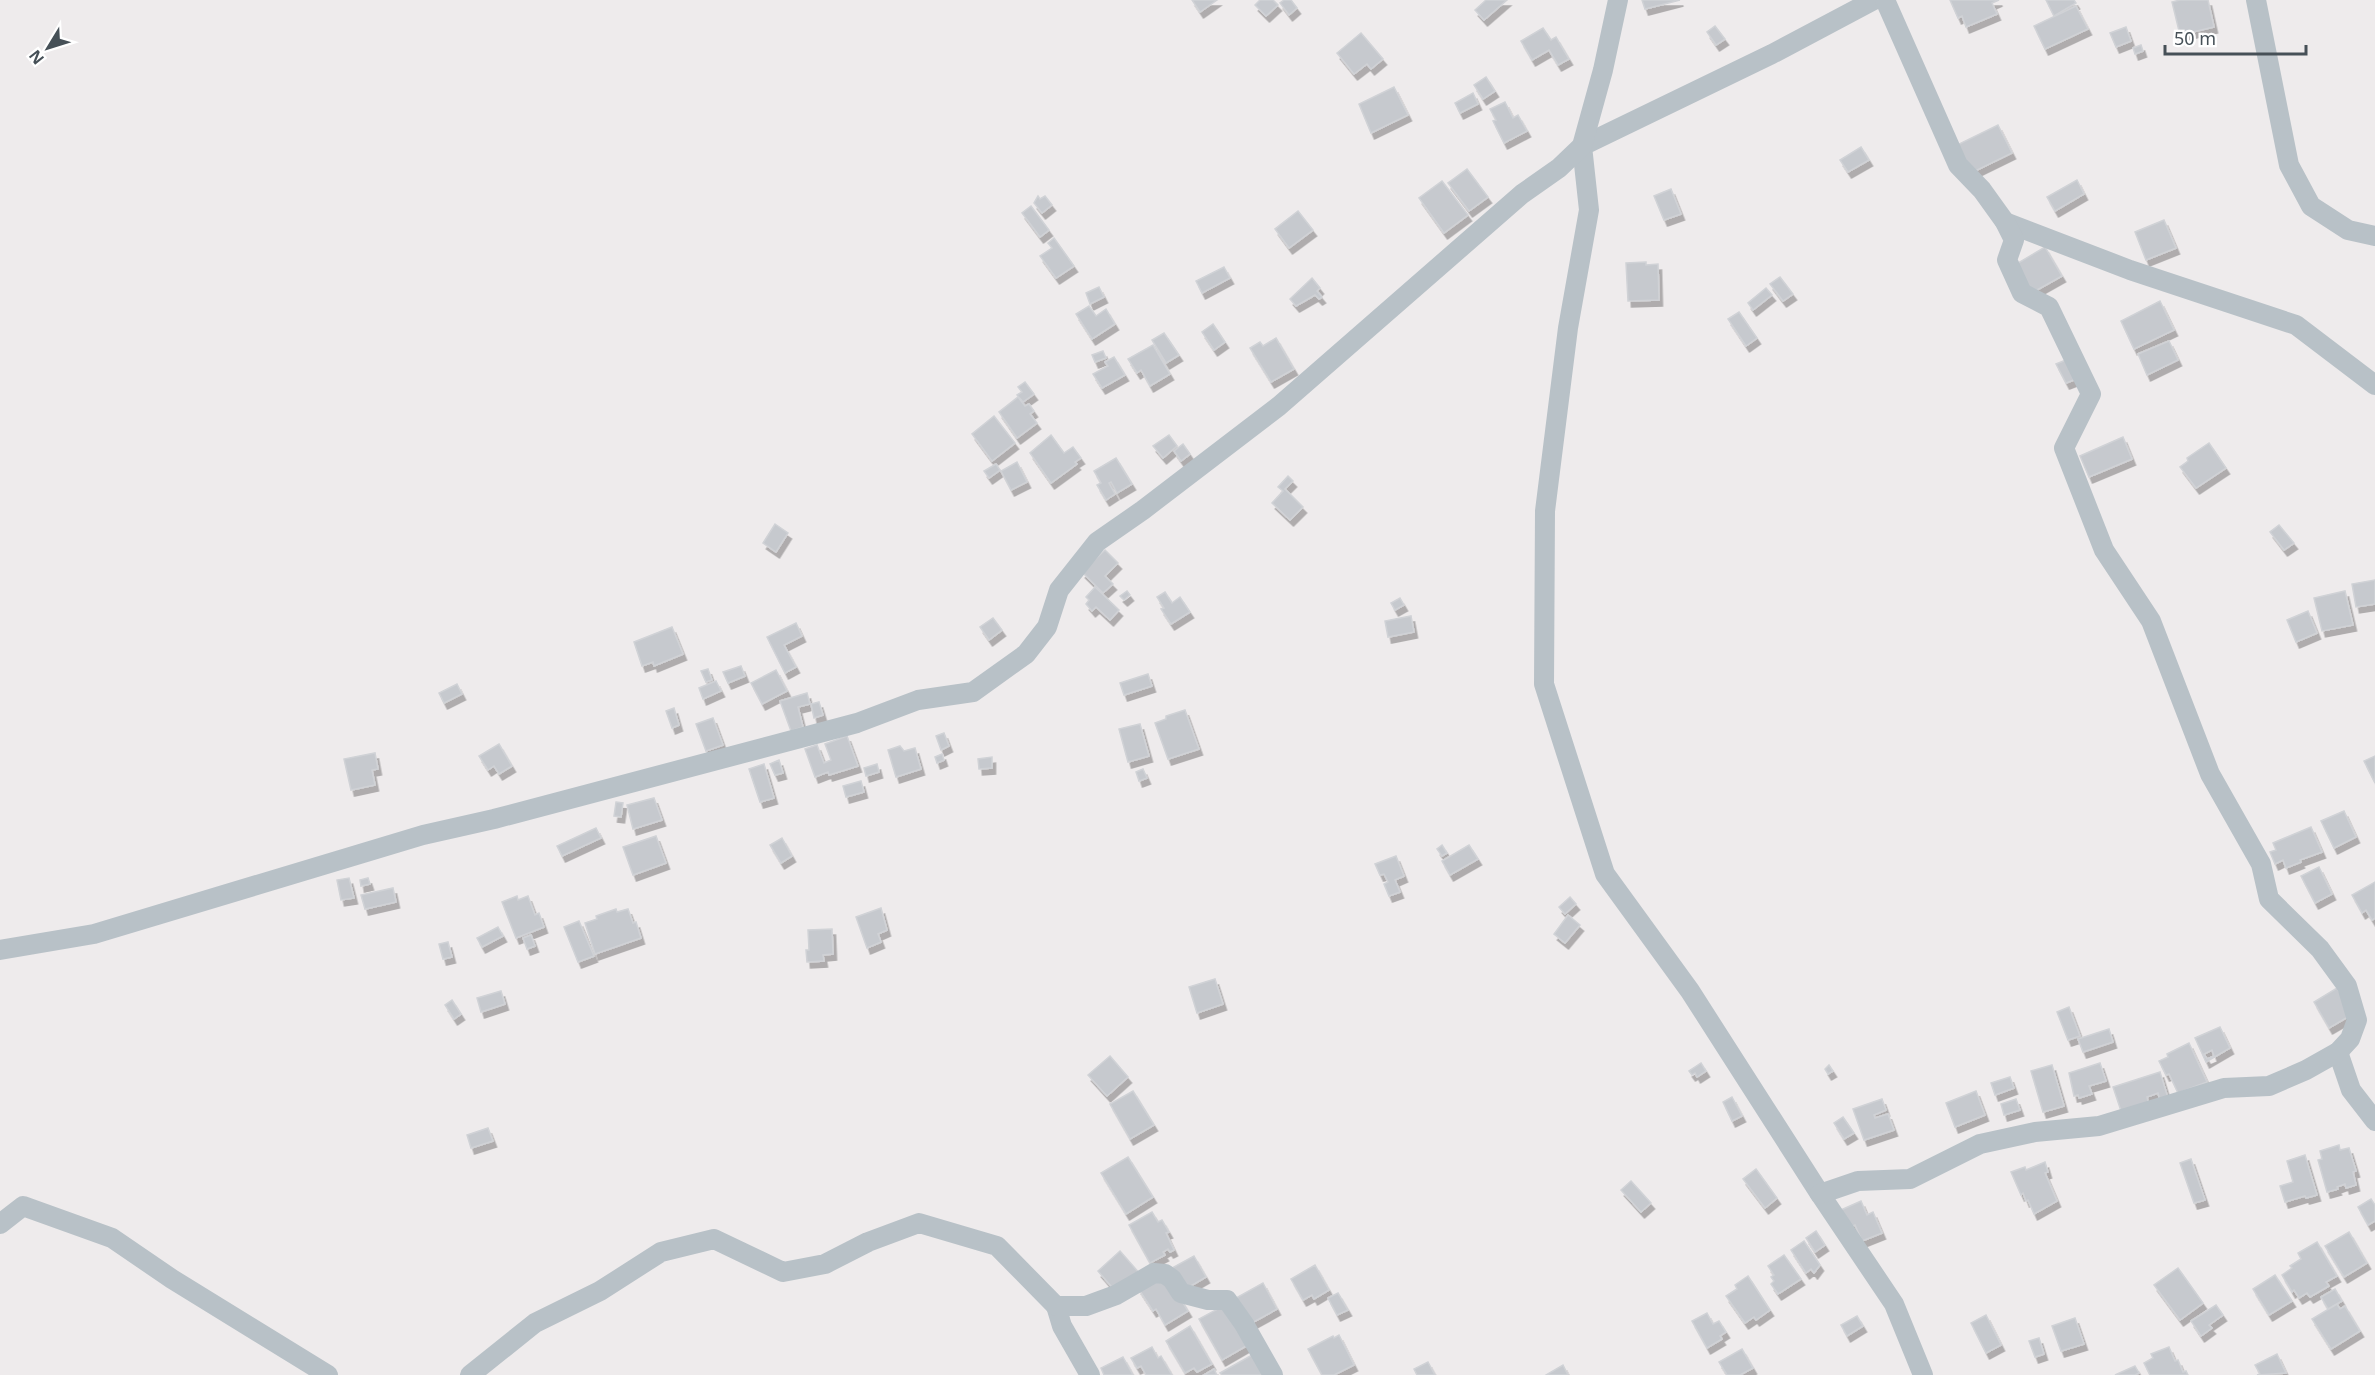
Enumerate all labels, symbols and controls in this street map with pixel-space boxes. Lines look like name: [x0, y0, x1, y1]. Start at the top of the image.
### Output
north arrow: [18, 18, 78, 78]
scale bar: [2165, 18, 2306, 56]
text: 50 m: [2174, 26, 2216, 50]
text: N: [24, 45, 49, 69]

